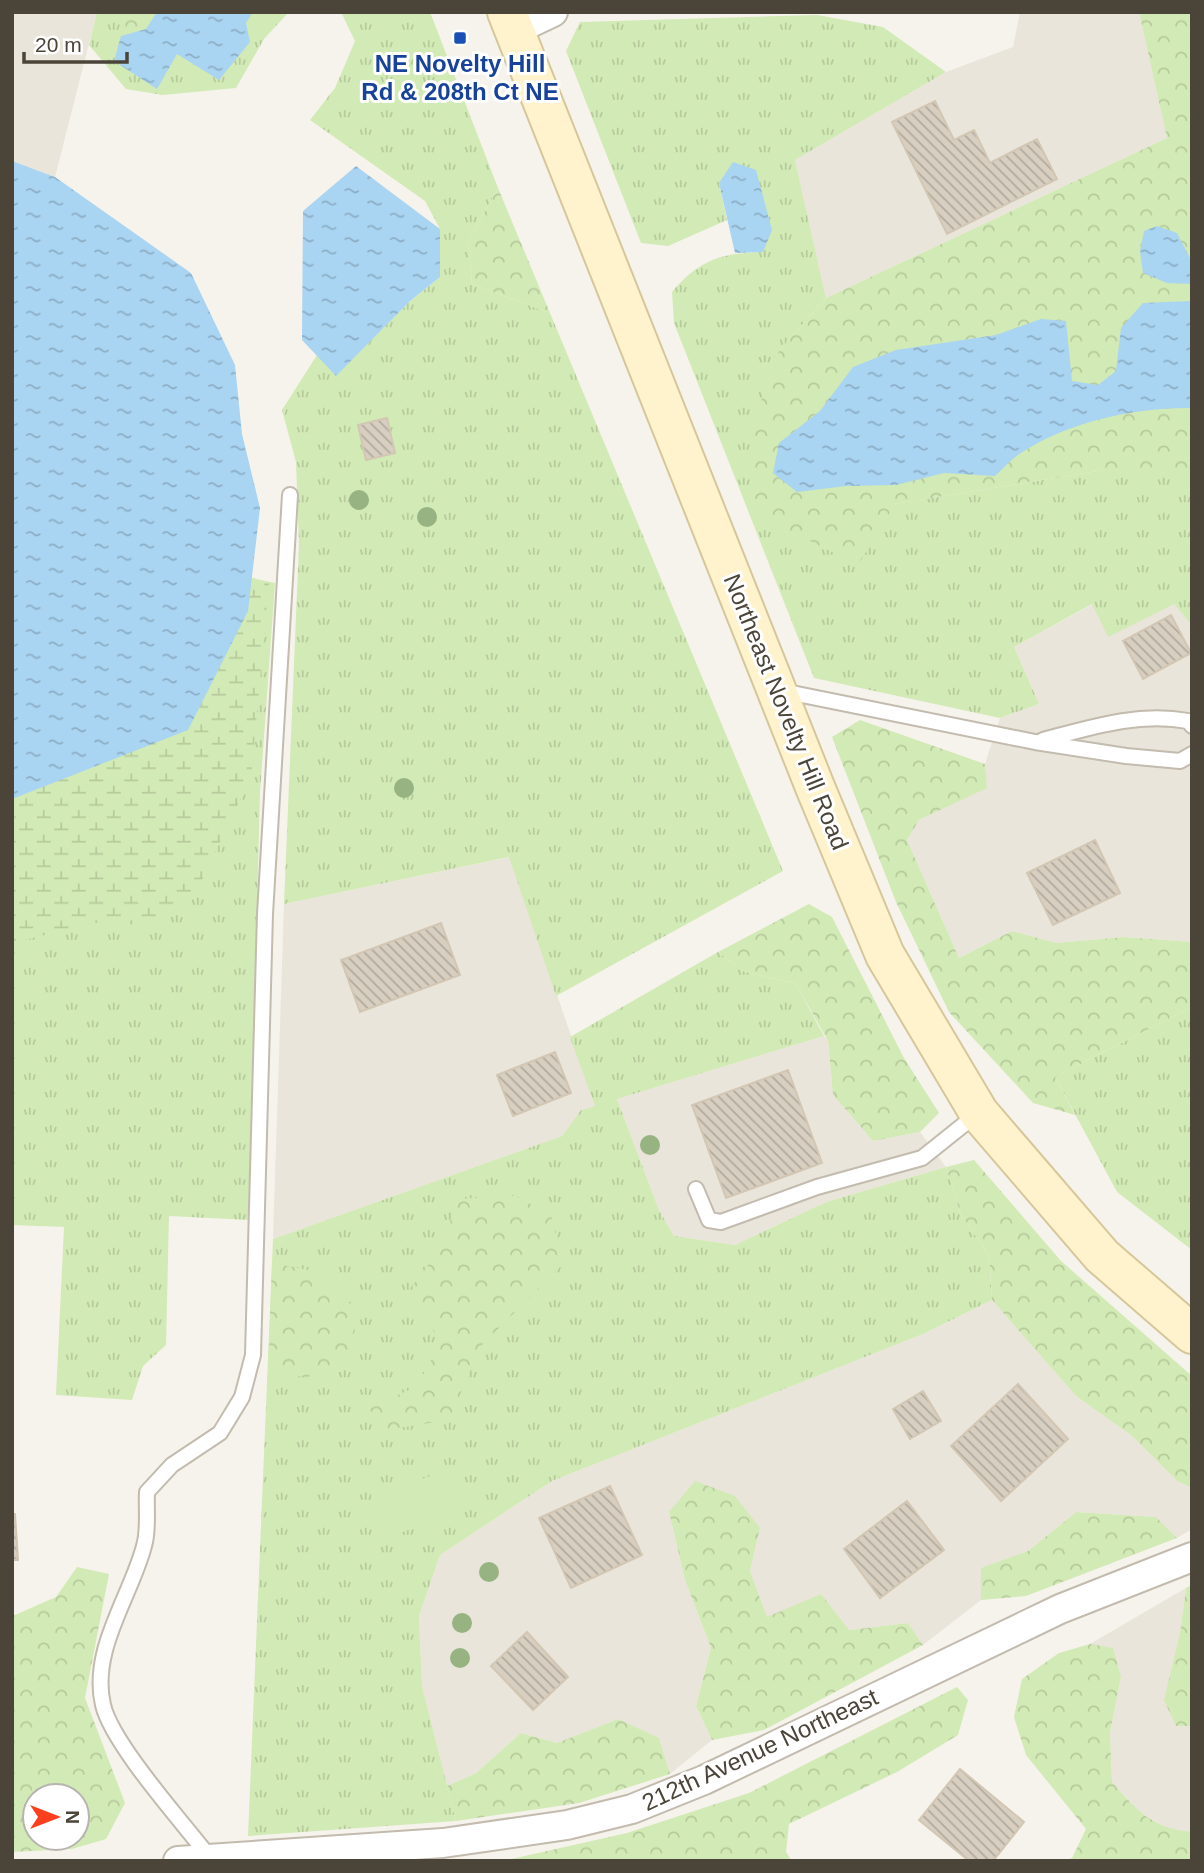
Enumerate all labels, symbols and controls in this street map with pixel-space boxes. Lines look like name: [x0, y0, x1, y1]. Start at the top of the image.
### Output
scale bar: [24, 21, 128, 65]
marker: NE Novelty Hill Rd & 208th Ct NE: [452, 30, 468, 46]
text: 20 m: [35, 33, 82, 56]
place label: NE Novelty Hill Rd & 208th Ct NE: [361, 50, 559, 105]
street label: Northeast Novelty Hill Road: [719, 570, 854, 854]
street label: 212th Avenue Northeast: [638, 1683, 882, 1816]
north arrow: [21, 1782, 91, 1852]
text: N: [62, 1810, 83, 1824]

